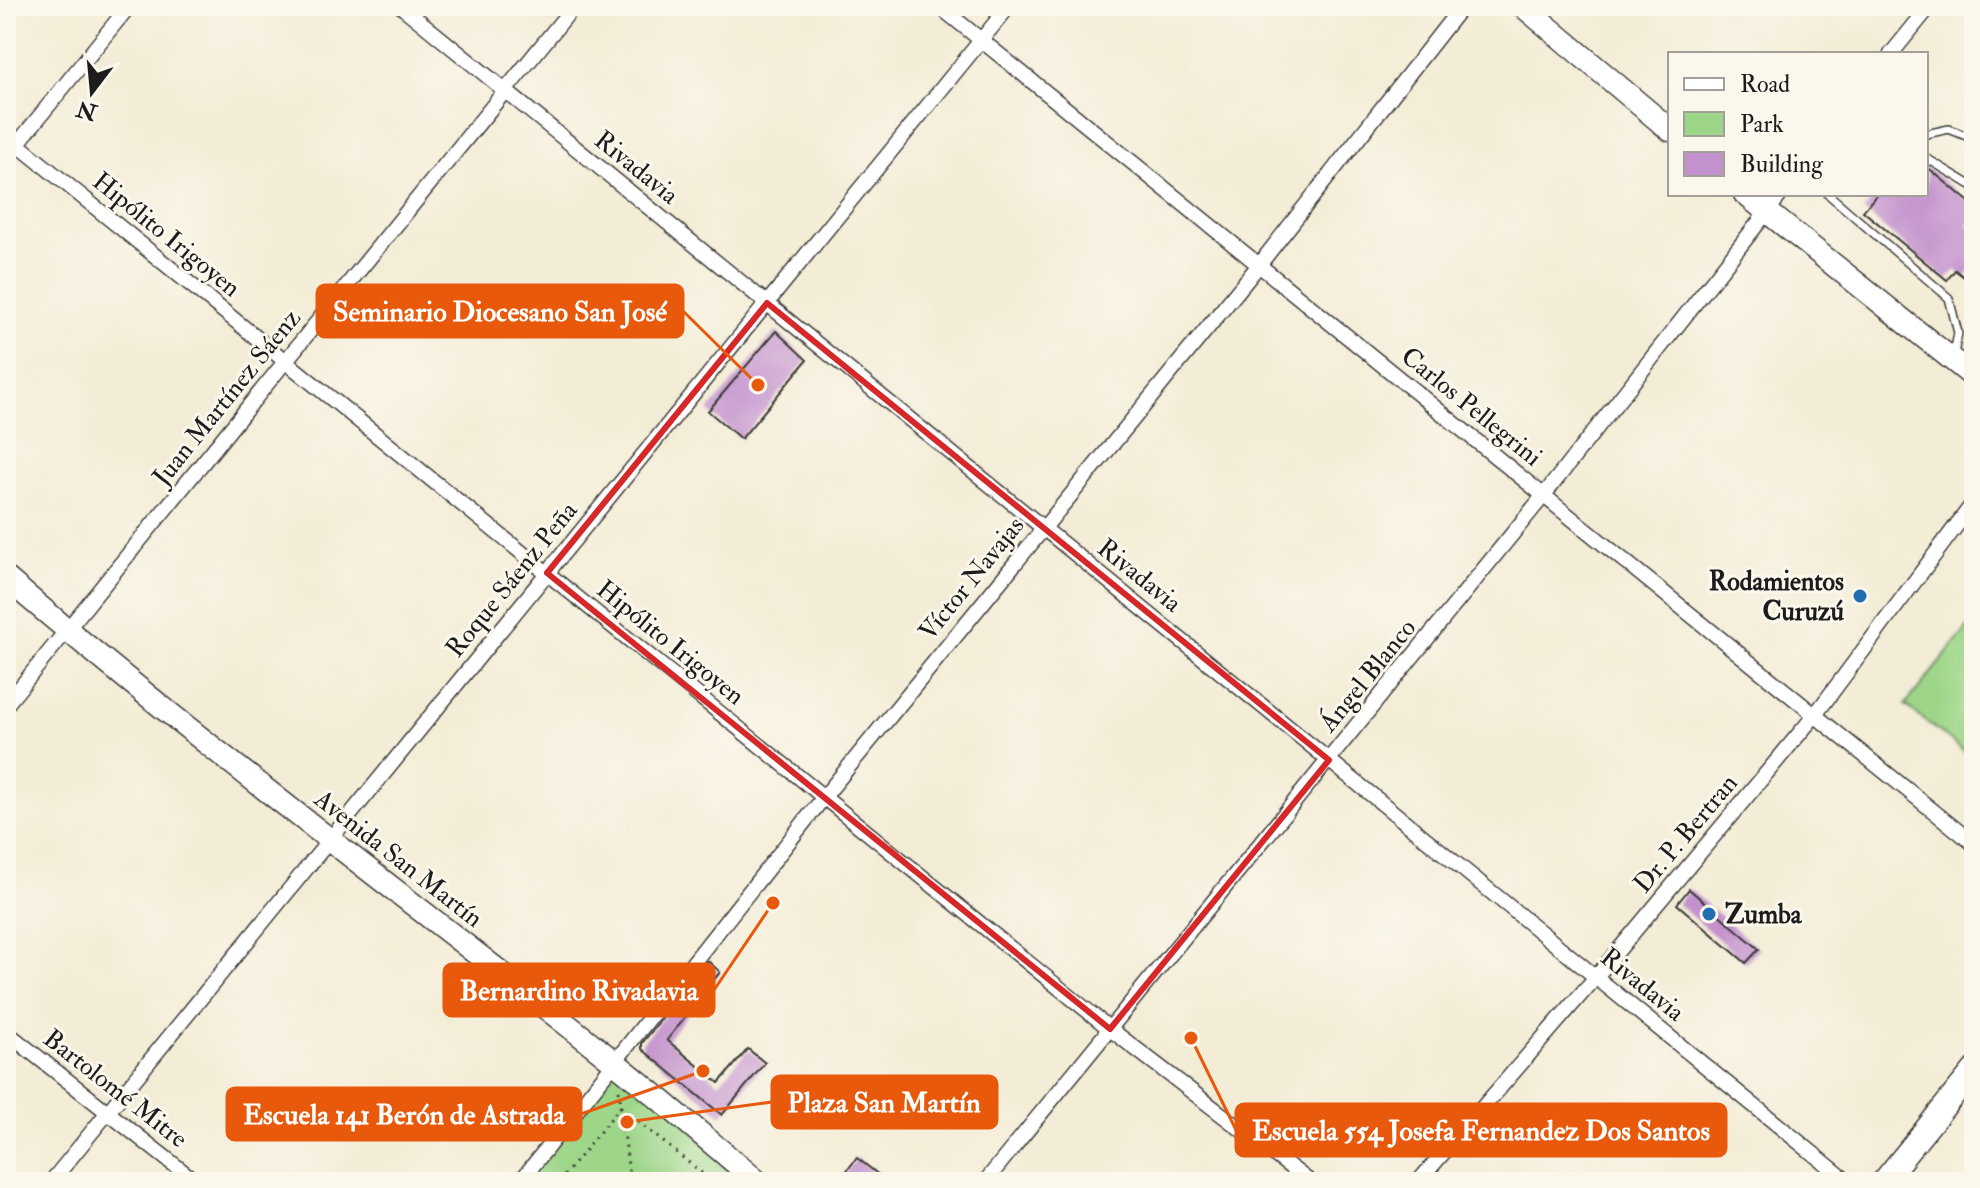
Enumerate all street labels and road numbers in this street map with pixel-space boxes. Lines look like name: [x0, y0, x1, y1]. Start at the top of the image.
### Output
street label: Rivadavia: [588, 124, 685, 212]
street label: Hipólito Irigoyen: [85, 165, 247, 305]
street label: Juan Martínez Sáenz: [145, 303, 308, 493]
street label: Carlos Pellegrini: [1395, 340, 1548, 473]
street label: Roque Sáenz Peña: [439, 495, 585, 664]
street label: Víctor Navajas: [912, 510, 1031, 647]
street label: Rivadavia: [1091, 532, 1188, 620]
street label: Hipólito Irigoyen: [589, 573, 751, 713]
street label: Ángel Blanco: [1310, 611, 1423, 739]
street label: Dr. P. Bertran: [1627, 768, 1745, 900]
street label: Avenida San Martín: [307, 782, 489, 935]
street label: Rivadavia: [1594, 941, 1691, 1029]
street label: Bartolomé Mitre: [37, 1022, 194, 1155]

